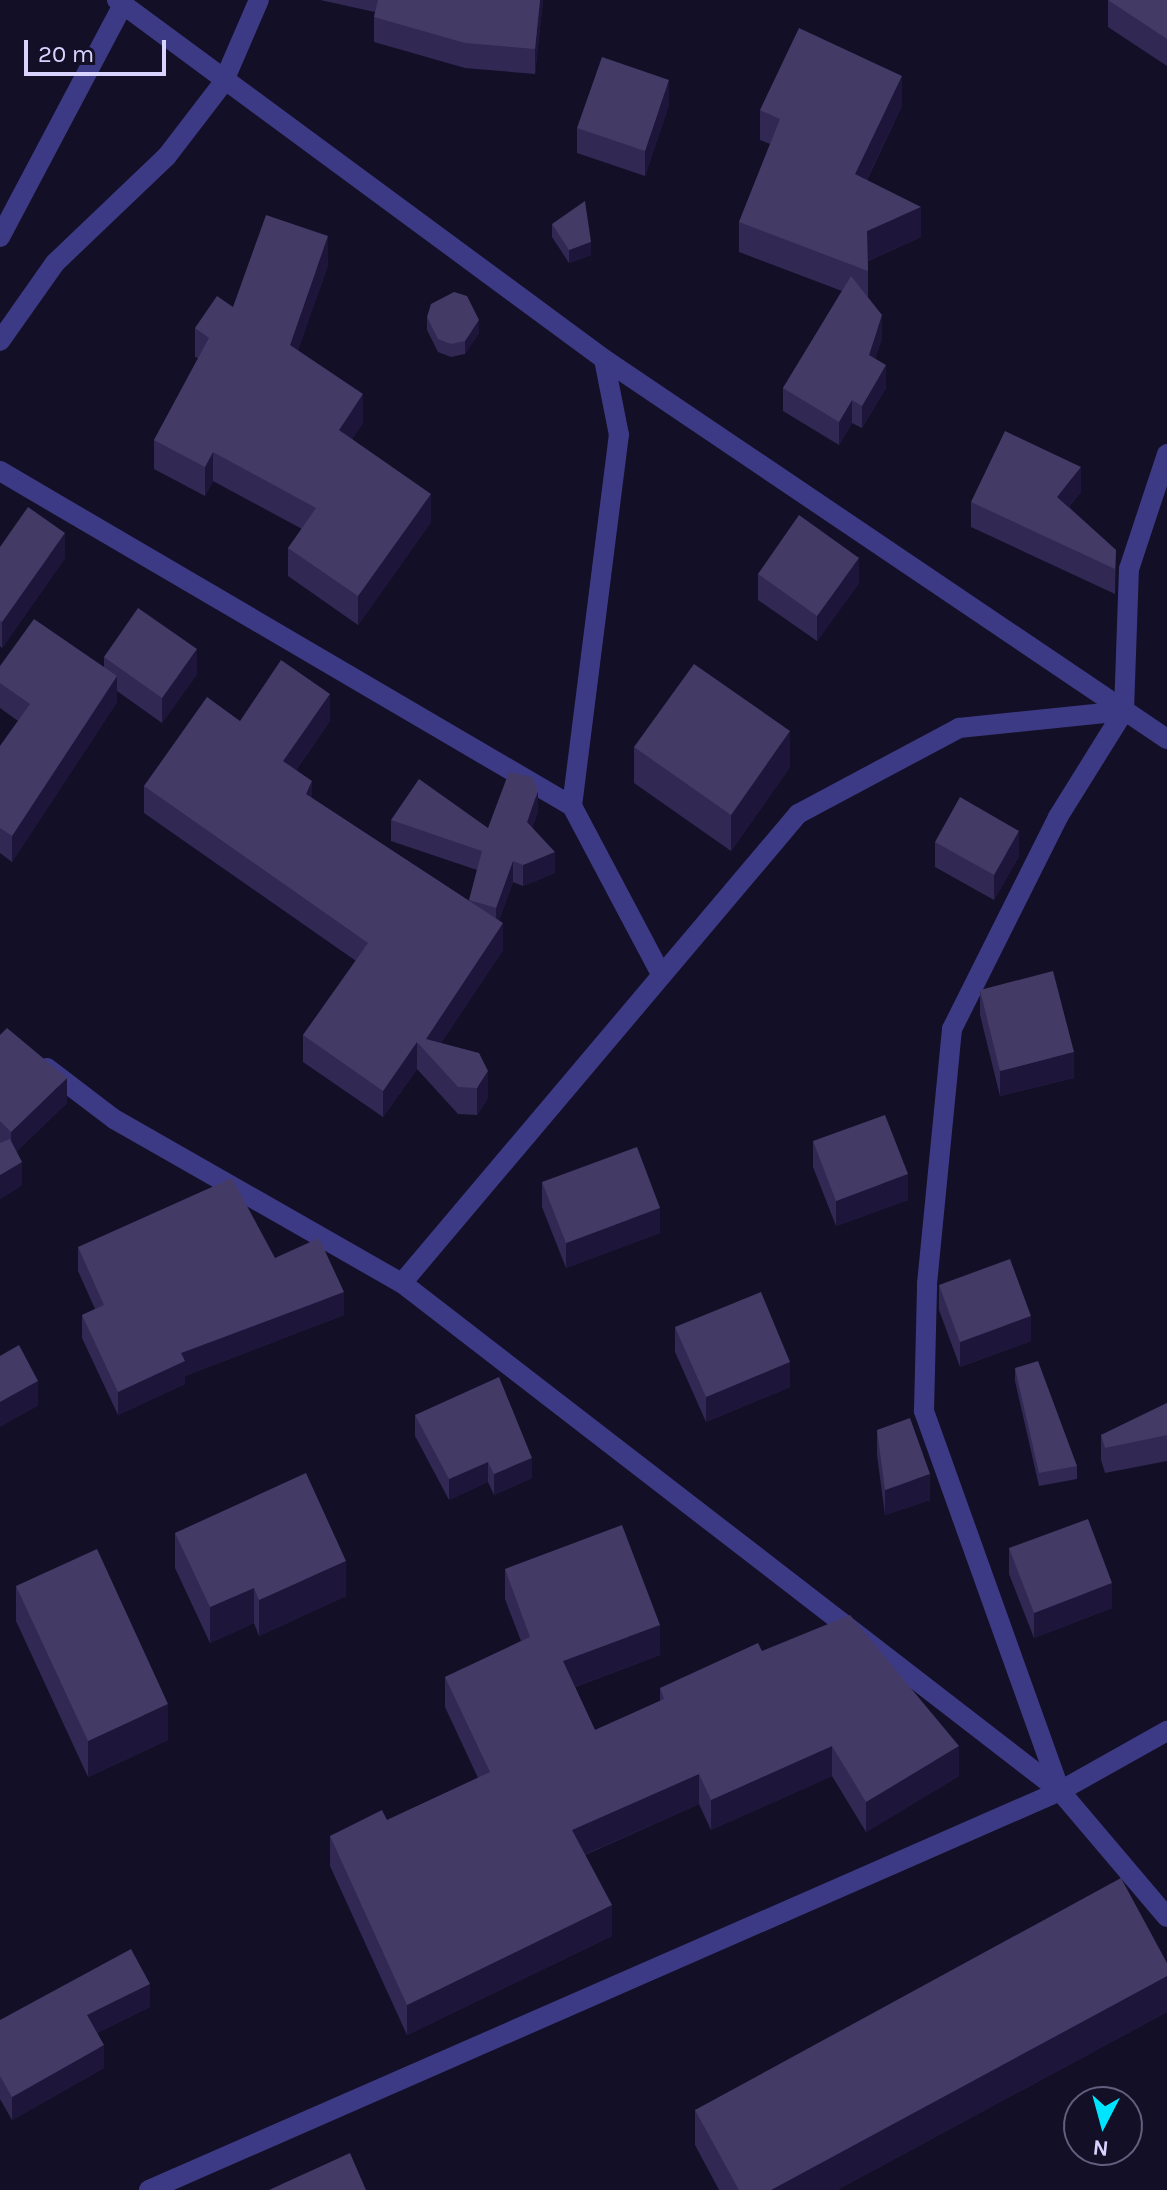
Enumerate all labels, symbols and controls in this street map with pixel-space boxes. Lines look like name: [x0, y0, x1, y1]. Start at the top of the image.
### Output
scale bar: [28, 24, 170, 74]
text: 20 m: [38, 40, 94, 68]
north arrow: [1063, 2086, 1143, 2166]
text: N: [1091, 2134, 1110, 2162]

